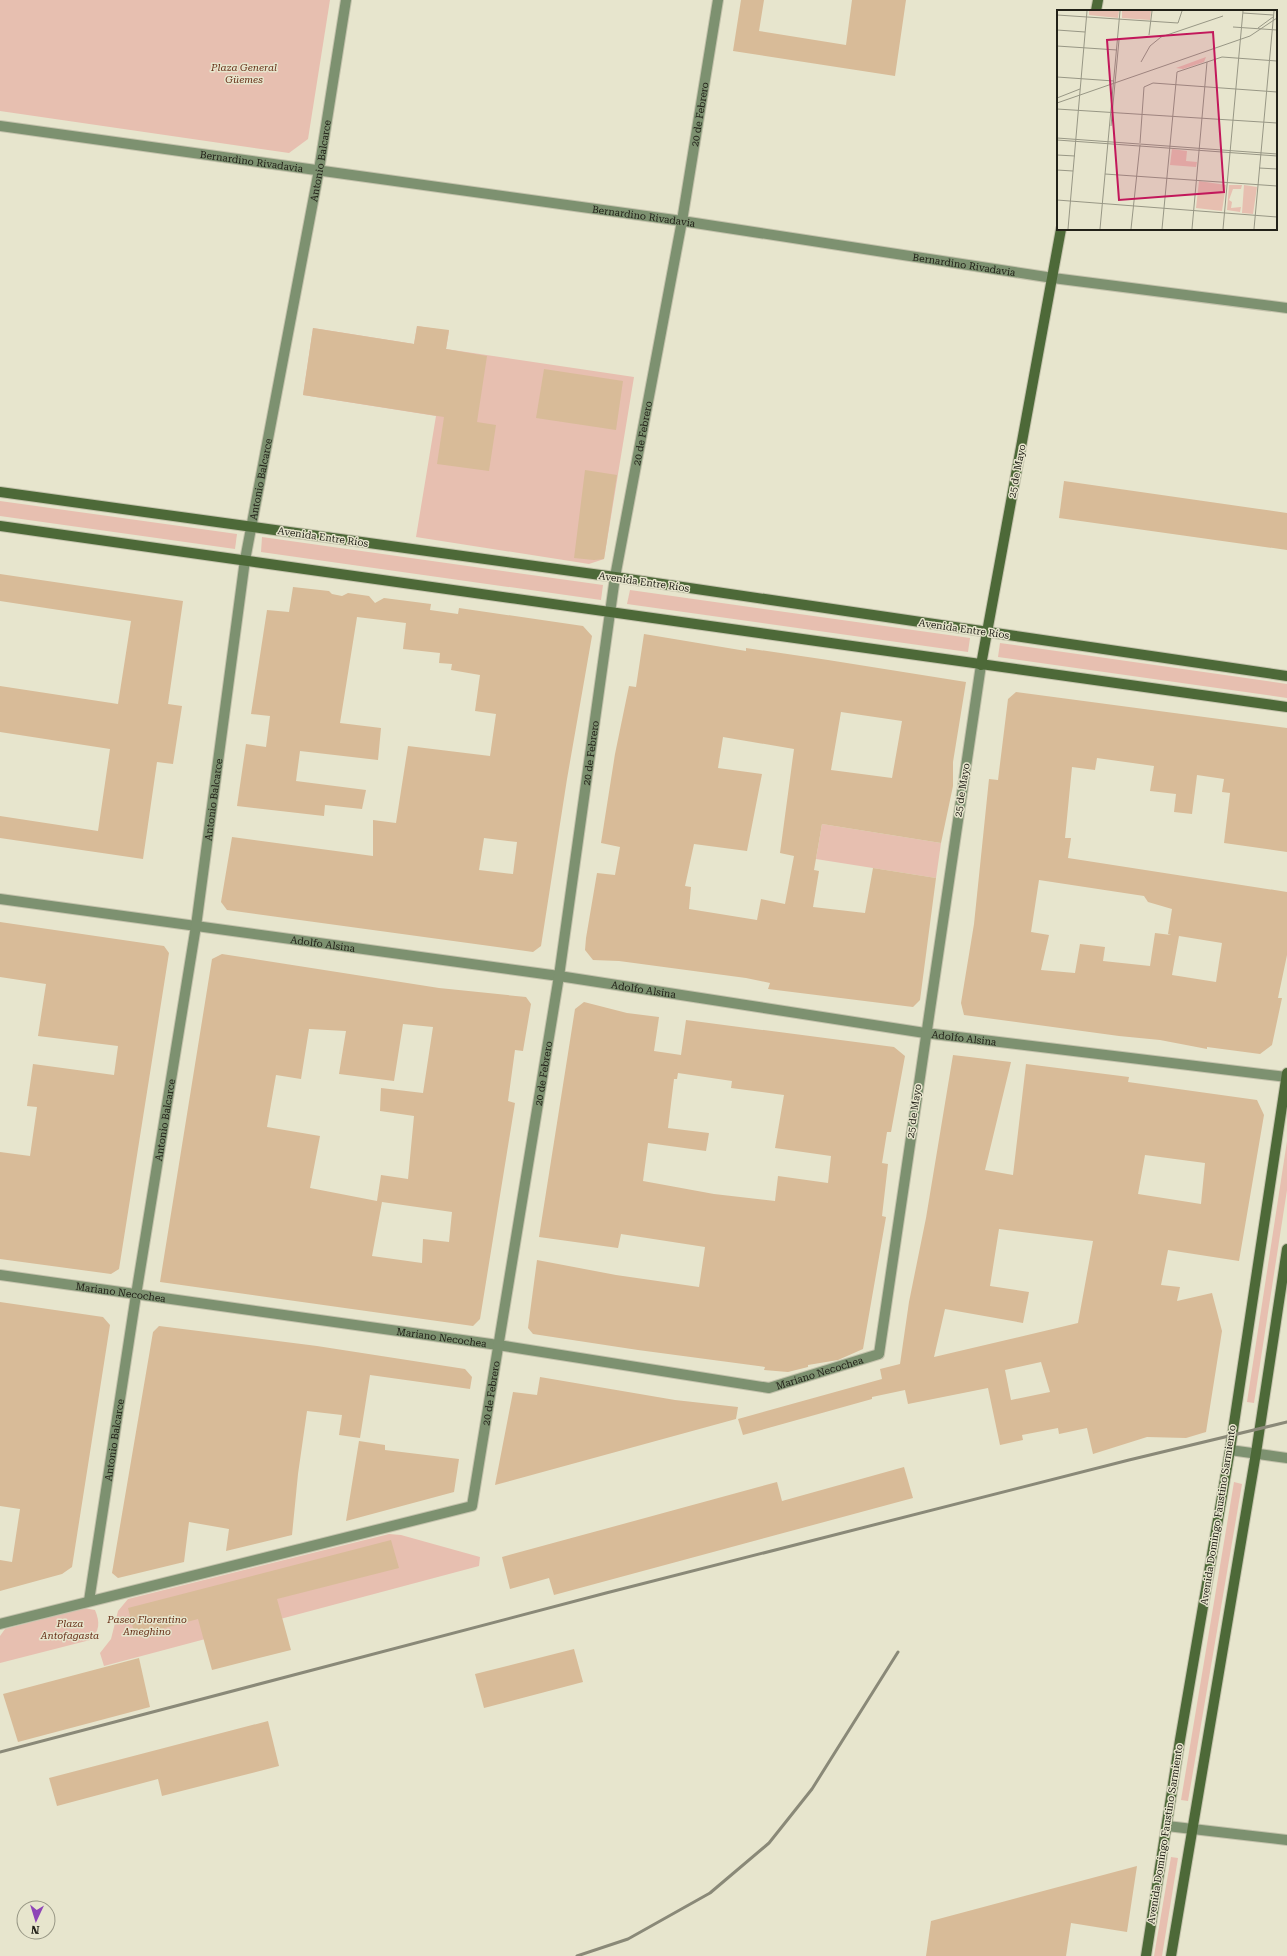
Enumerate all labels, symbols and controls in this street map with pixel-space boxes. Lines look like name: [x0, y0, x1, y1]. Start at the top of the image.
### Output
inset map: [1057, 10, 1277, 230]
park label: Plaza General Güemes: [210, 62, 277, 85]
street label: 20 de Febrero: [689, 81, 710, 147]
street label: Antonio Balcarce: [308, 119, 332, 203]
street label: Bernardino Rivadavia: [199, 148, 304, 174]
street label: Bernardino Rivadavia: [591, 203, 697, 229]
street label: Bernardino Rivadavia: [912, 251, 1017, 278]
street label: 20 de Febrero: [631, 400, 654, 466]
street label: Antonio Balcarce: [247, 437, 274, 521]
street label: 25 de Mayo: [1006, 443, 1028, 499]
street label: Avenida Entre Ríos: [277, 525, 369, 549]
street label: Avenida Entre Ríos: [598, 570, 690, 594]
street label: Avenida Entre Ríos: [918, 617, 1010, 641]
street label: 20 de Febrero: [580, 720, 600, 786]
street label: Antonio Balcarce: [202, 757, 224, 841]
street label: 25 de Mayo: [952, 762, 972, 818]
street label: Adolfo Alsina: [290, 934, 357, 953]
street label: Adolfo Alsina: [611, 979, 677, 1000]
street label: Adolfo Alsina: [931, 1028, 998, 1047]
street label: 20 de Febrero: [532, 1040, 554, 1106]
street label: Antonio Balcarce: [152, 1078, 177, 1162]
street label: 25 de Mayo: [905, 1083, 923, 1139]
street label: Mariano Necochea: [75, 1280, 167, 1304]
street label: Mariano Necochea: [396, 1325, 488, 1349]
street label: Mariano Necochea: [774, 1354, 865, 1391]
street label: 20 de Febrero: [480, 1360, 501, 1426]
street label: Antonio Balcarce: [102, 1398, 126, 1482]
street label: Avenida Domingo Faustino Sarmiento: [1198, 1424, 1238, 1606]
park label: Paseo Florentino Ameghino: [106, 1614, 187, 1637]
park label: Plaza Antofagasta: [40, 1618, 99, 1641]
street label: Avenida Domingo Faustino Sarmiento: [1145, 1743, 1185, 1925]
north arrow: [16, 1900, 56, 1940]
text: N: [30, 1923, 40, 1936]

